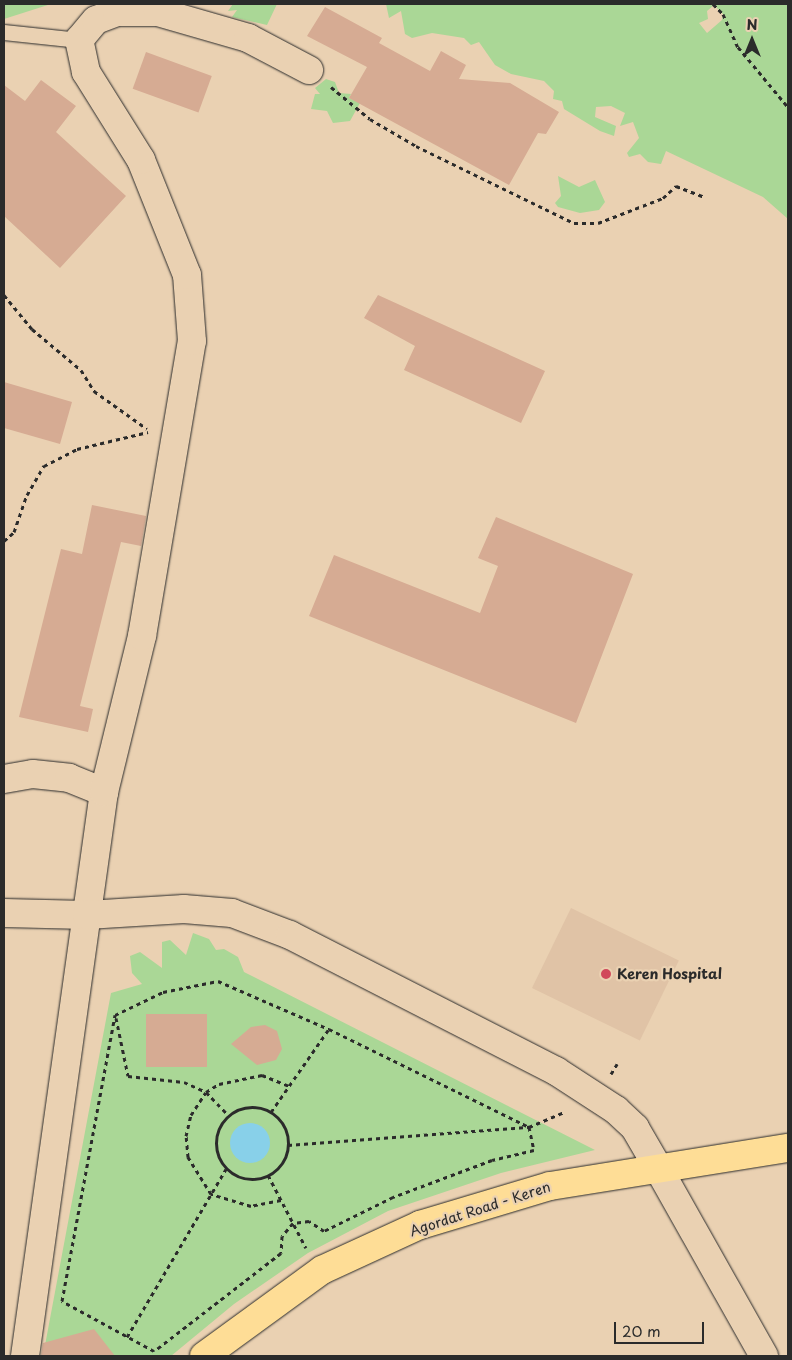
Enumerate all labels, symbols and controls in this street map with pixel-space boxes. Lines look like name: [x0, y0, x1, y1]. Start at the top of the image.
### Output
text: N: [746, 14, 758, 35]
north arrow: [727, 15, 777, 65]
place label: Keren Hospital: [617, 966, 723, 982]
marker: Keren Hospital: [599, 967, 613, 981]
street label: Agordat Road - Keren: [407, 1178, 553, 1240]
scale bar: [617, 1312, 707, 1344]
text: 20 m: [622, 1319, 661, 1342]

